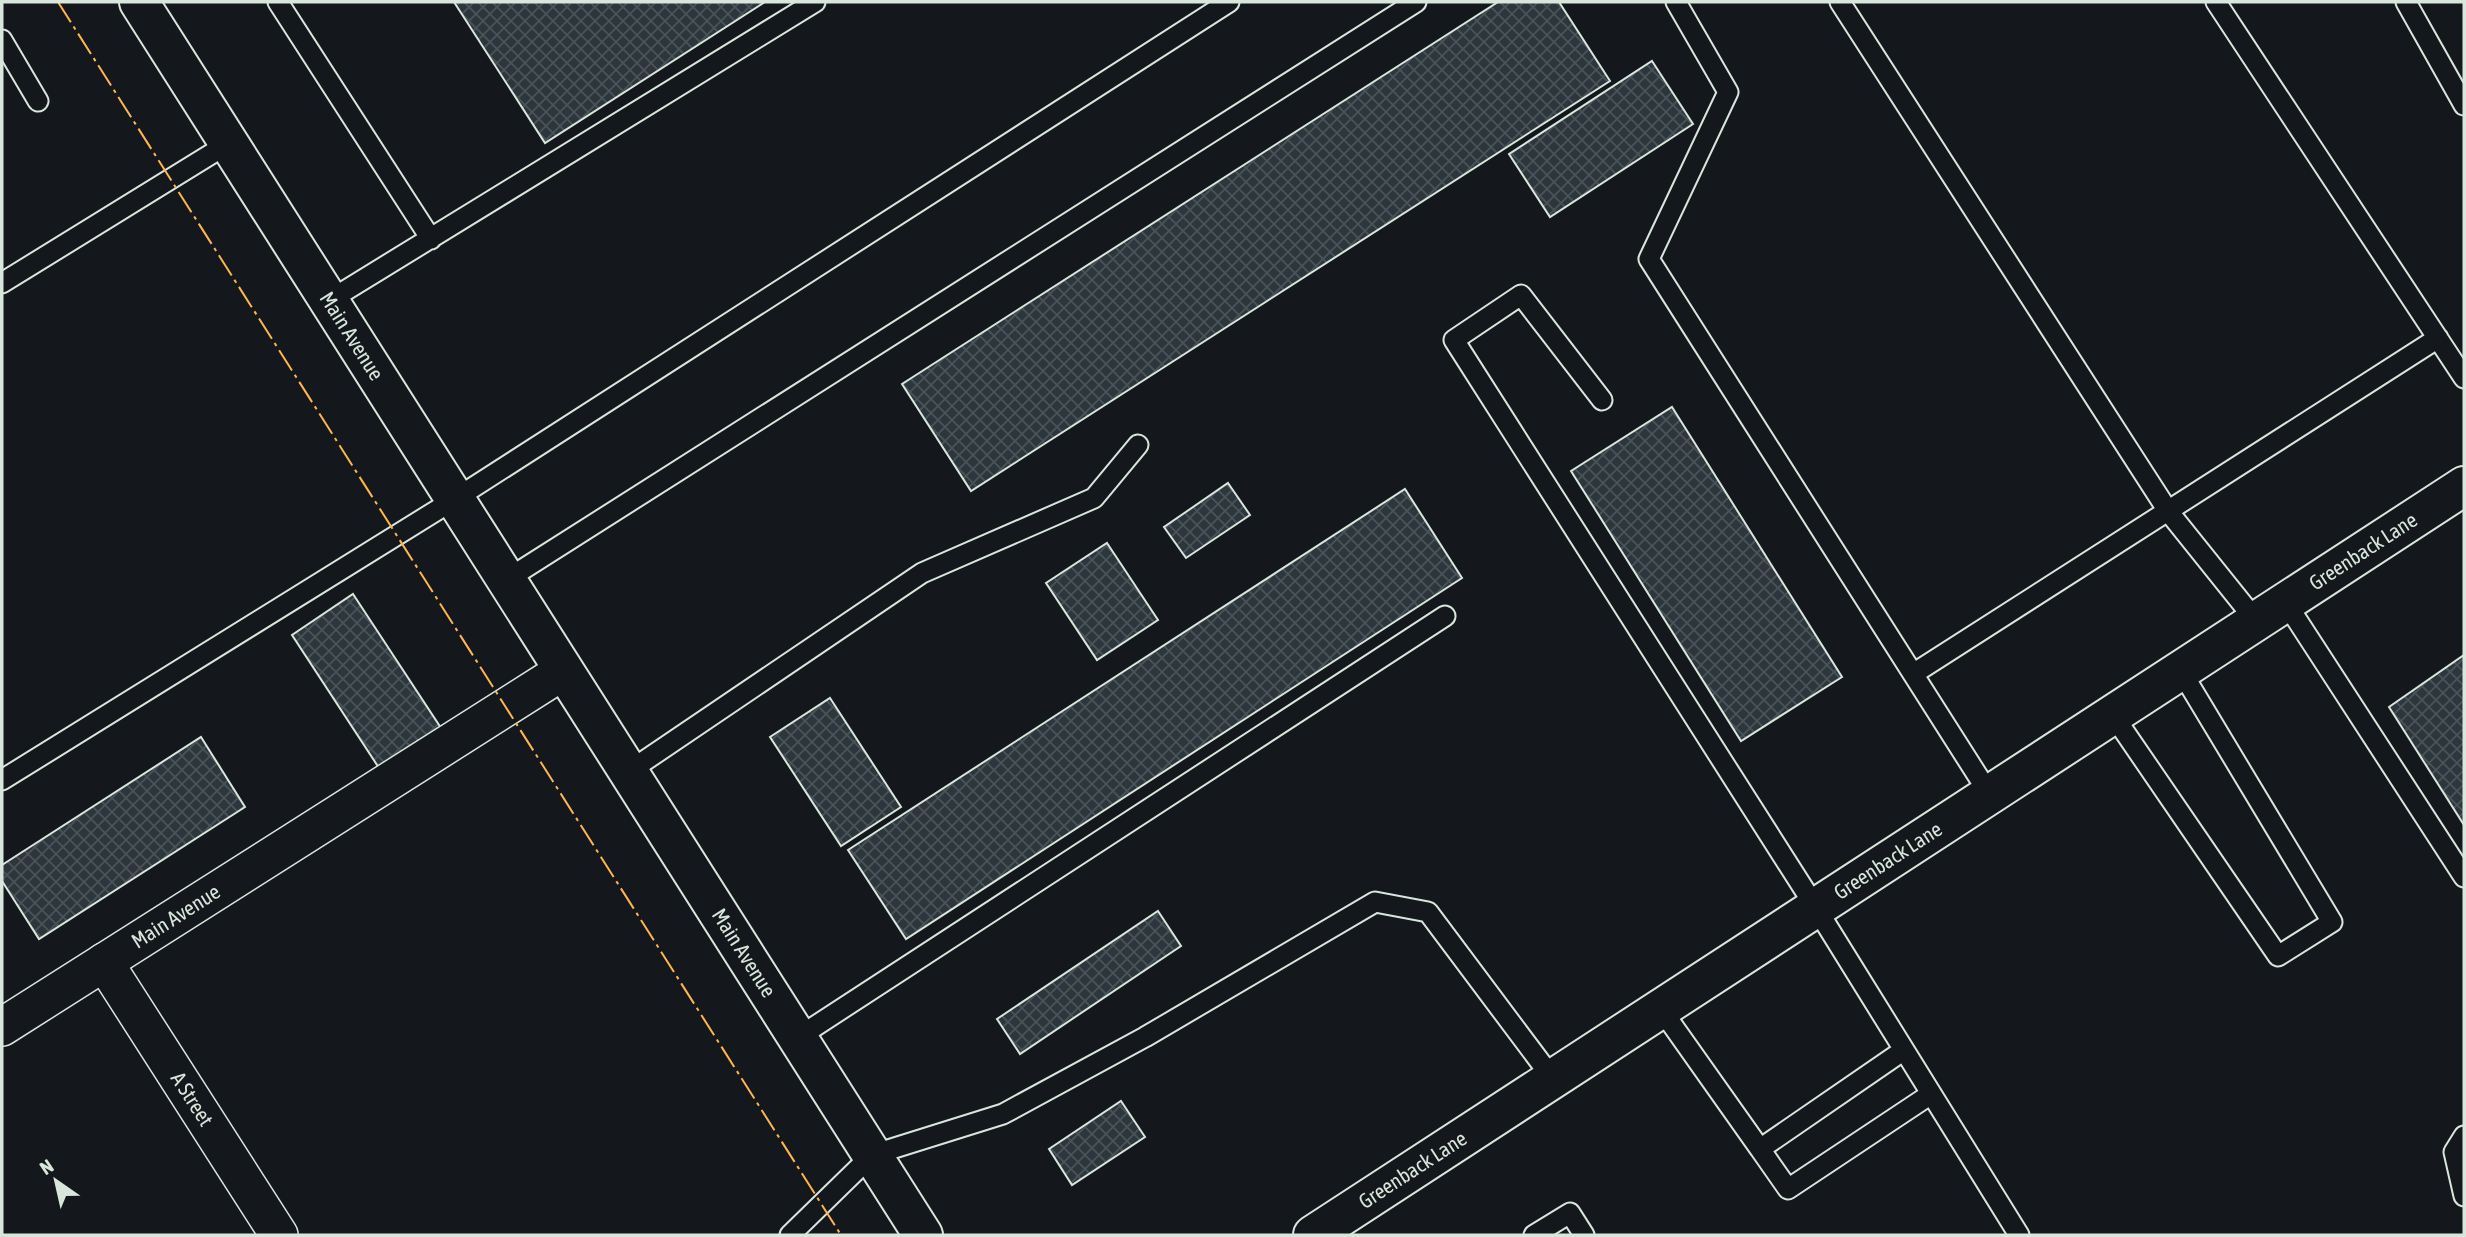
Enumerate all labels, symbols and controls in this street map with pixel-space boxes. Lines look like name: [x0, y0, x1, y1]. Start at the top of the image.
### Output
street label: Main Avenue: [315, 287, 389, 384]
street label: Greenback Lane: [2304, 507, 2421, 595]
street label: Greenback Lane: [1829, 816, 1946, 904]
street label: Main Avenue: [127, 879, 224, 953]
street label: Main Avenue: [708, 904, 781, 1001]
street label: A Street: [167, 1067, 219, 1130]
street label: Greenback Lane: [1354, 1125, 1471, 1213]
north arrow: [21, 1146, 91, 1216]
text: N: [36, 1155, 57, 1179]

